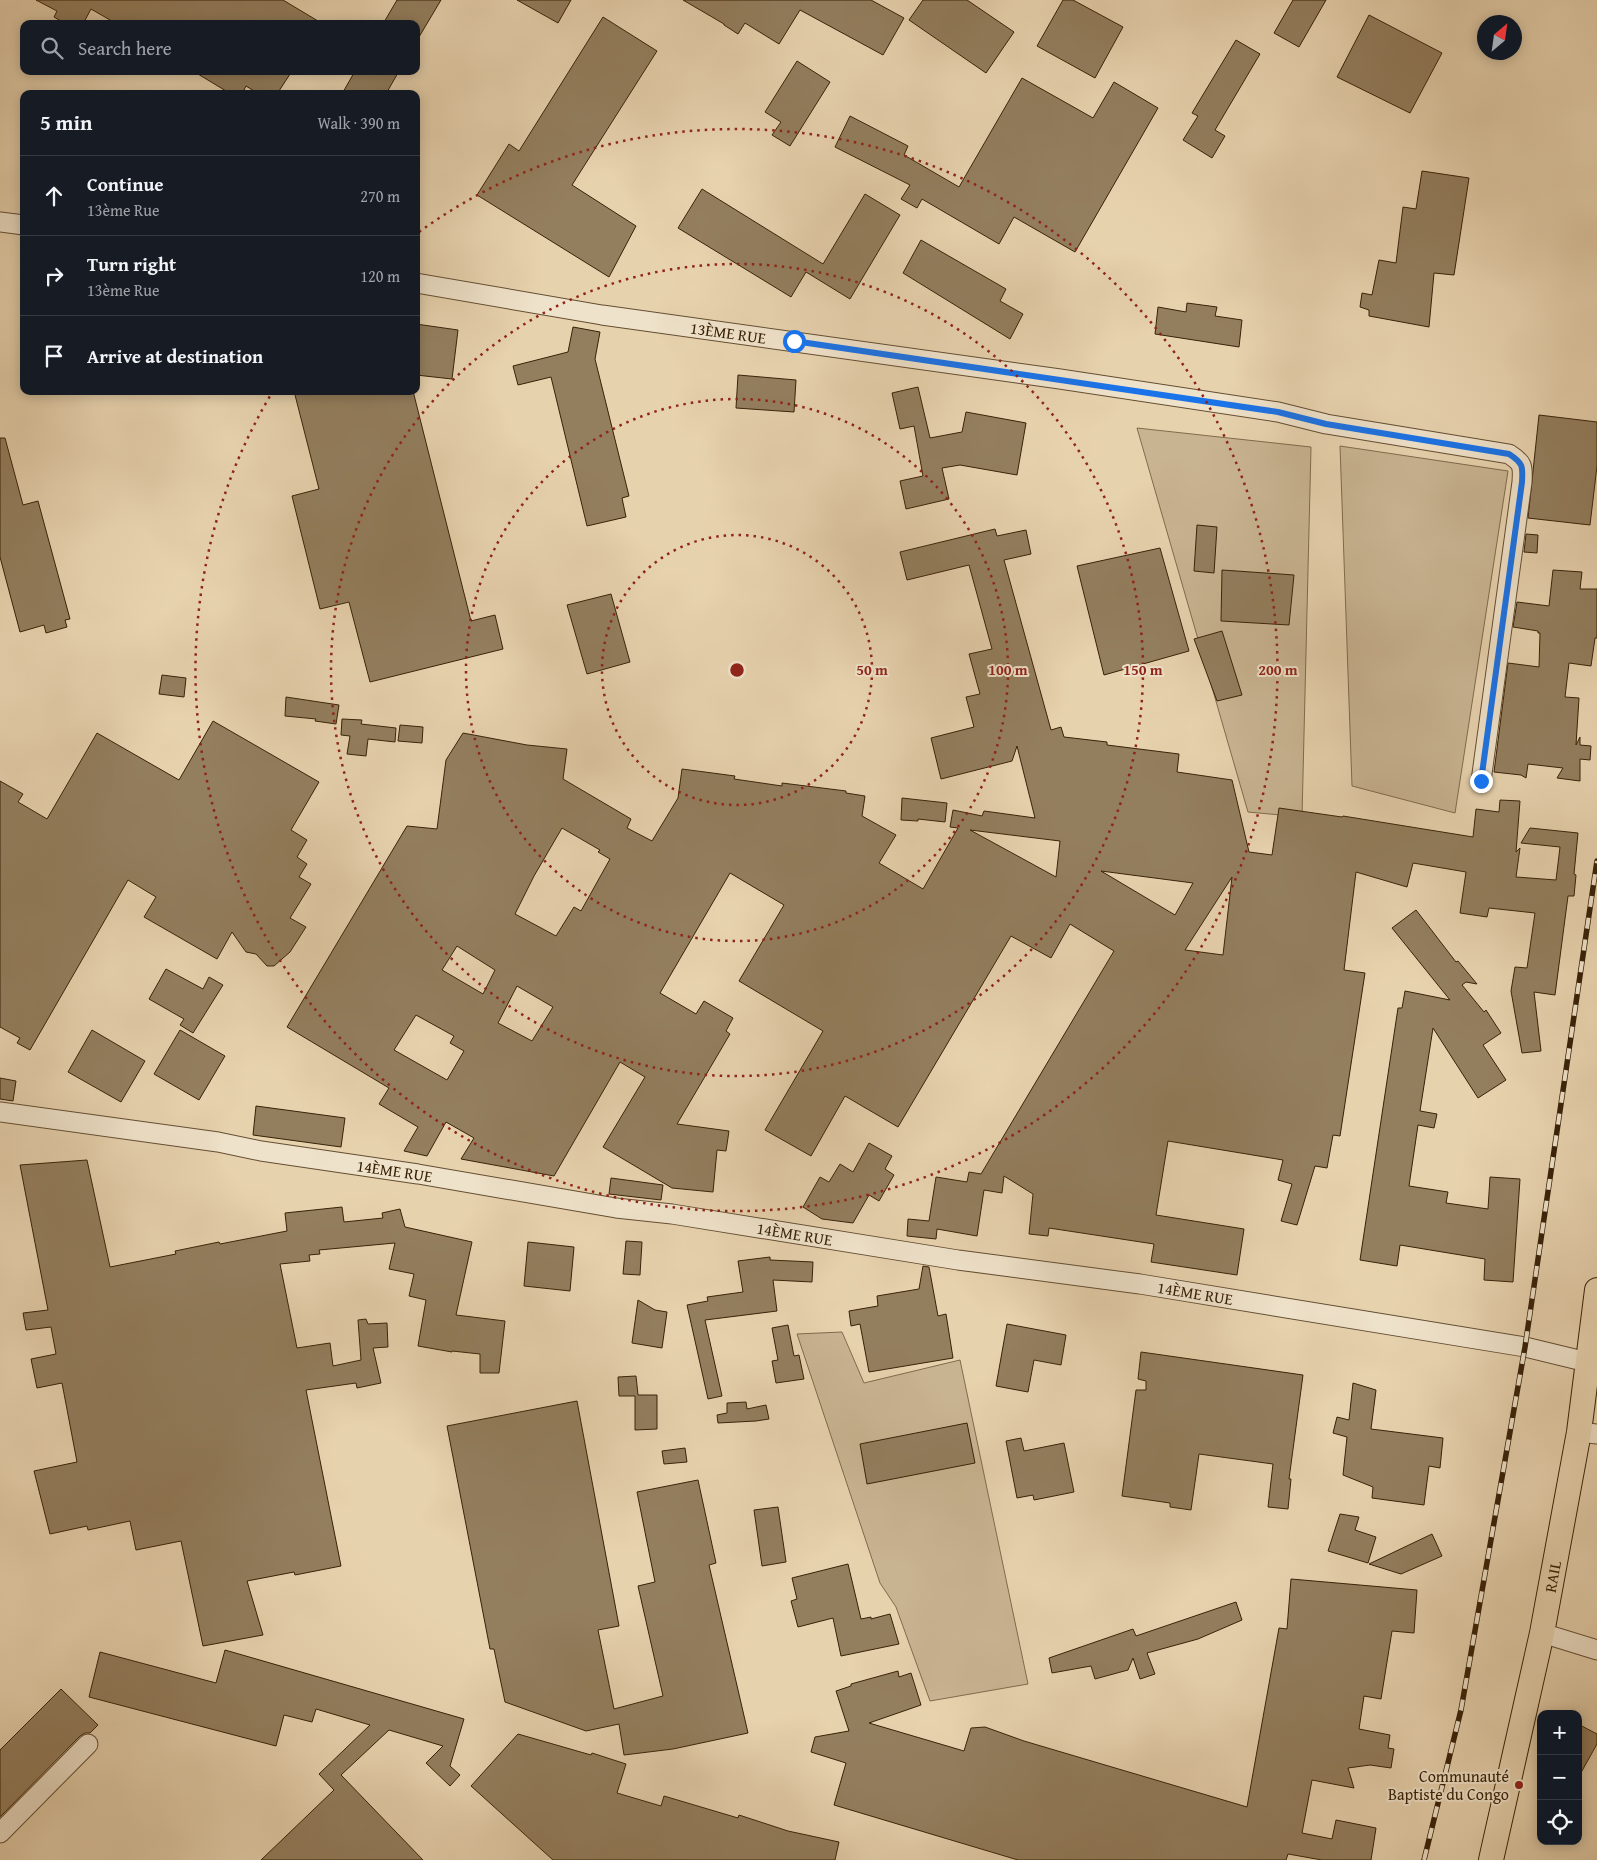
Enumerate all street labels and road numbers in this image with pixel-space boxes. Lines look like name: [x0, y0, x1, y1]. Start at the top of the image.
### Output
street label: 13ÈME RUE: [689, 315, 767, 350]
street label: 14ÈME RUE: [355, 1153, 434, 1188]
street label: 14ÈME RUE: [755, 1216, 834, 1252]
street label: 14ÈME RUE: [1156, 1275, 1235, 1311]
street label: RAIL: [1538, 1559, 1567, 1594]

